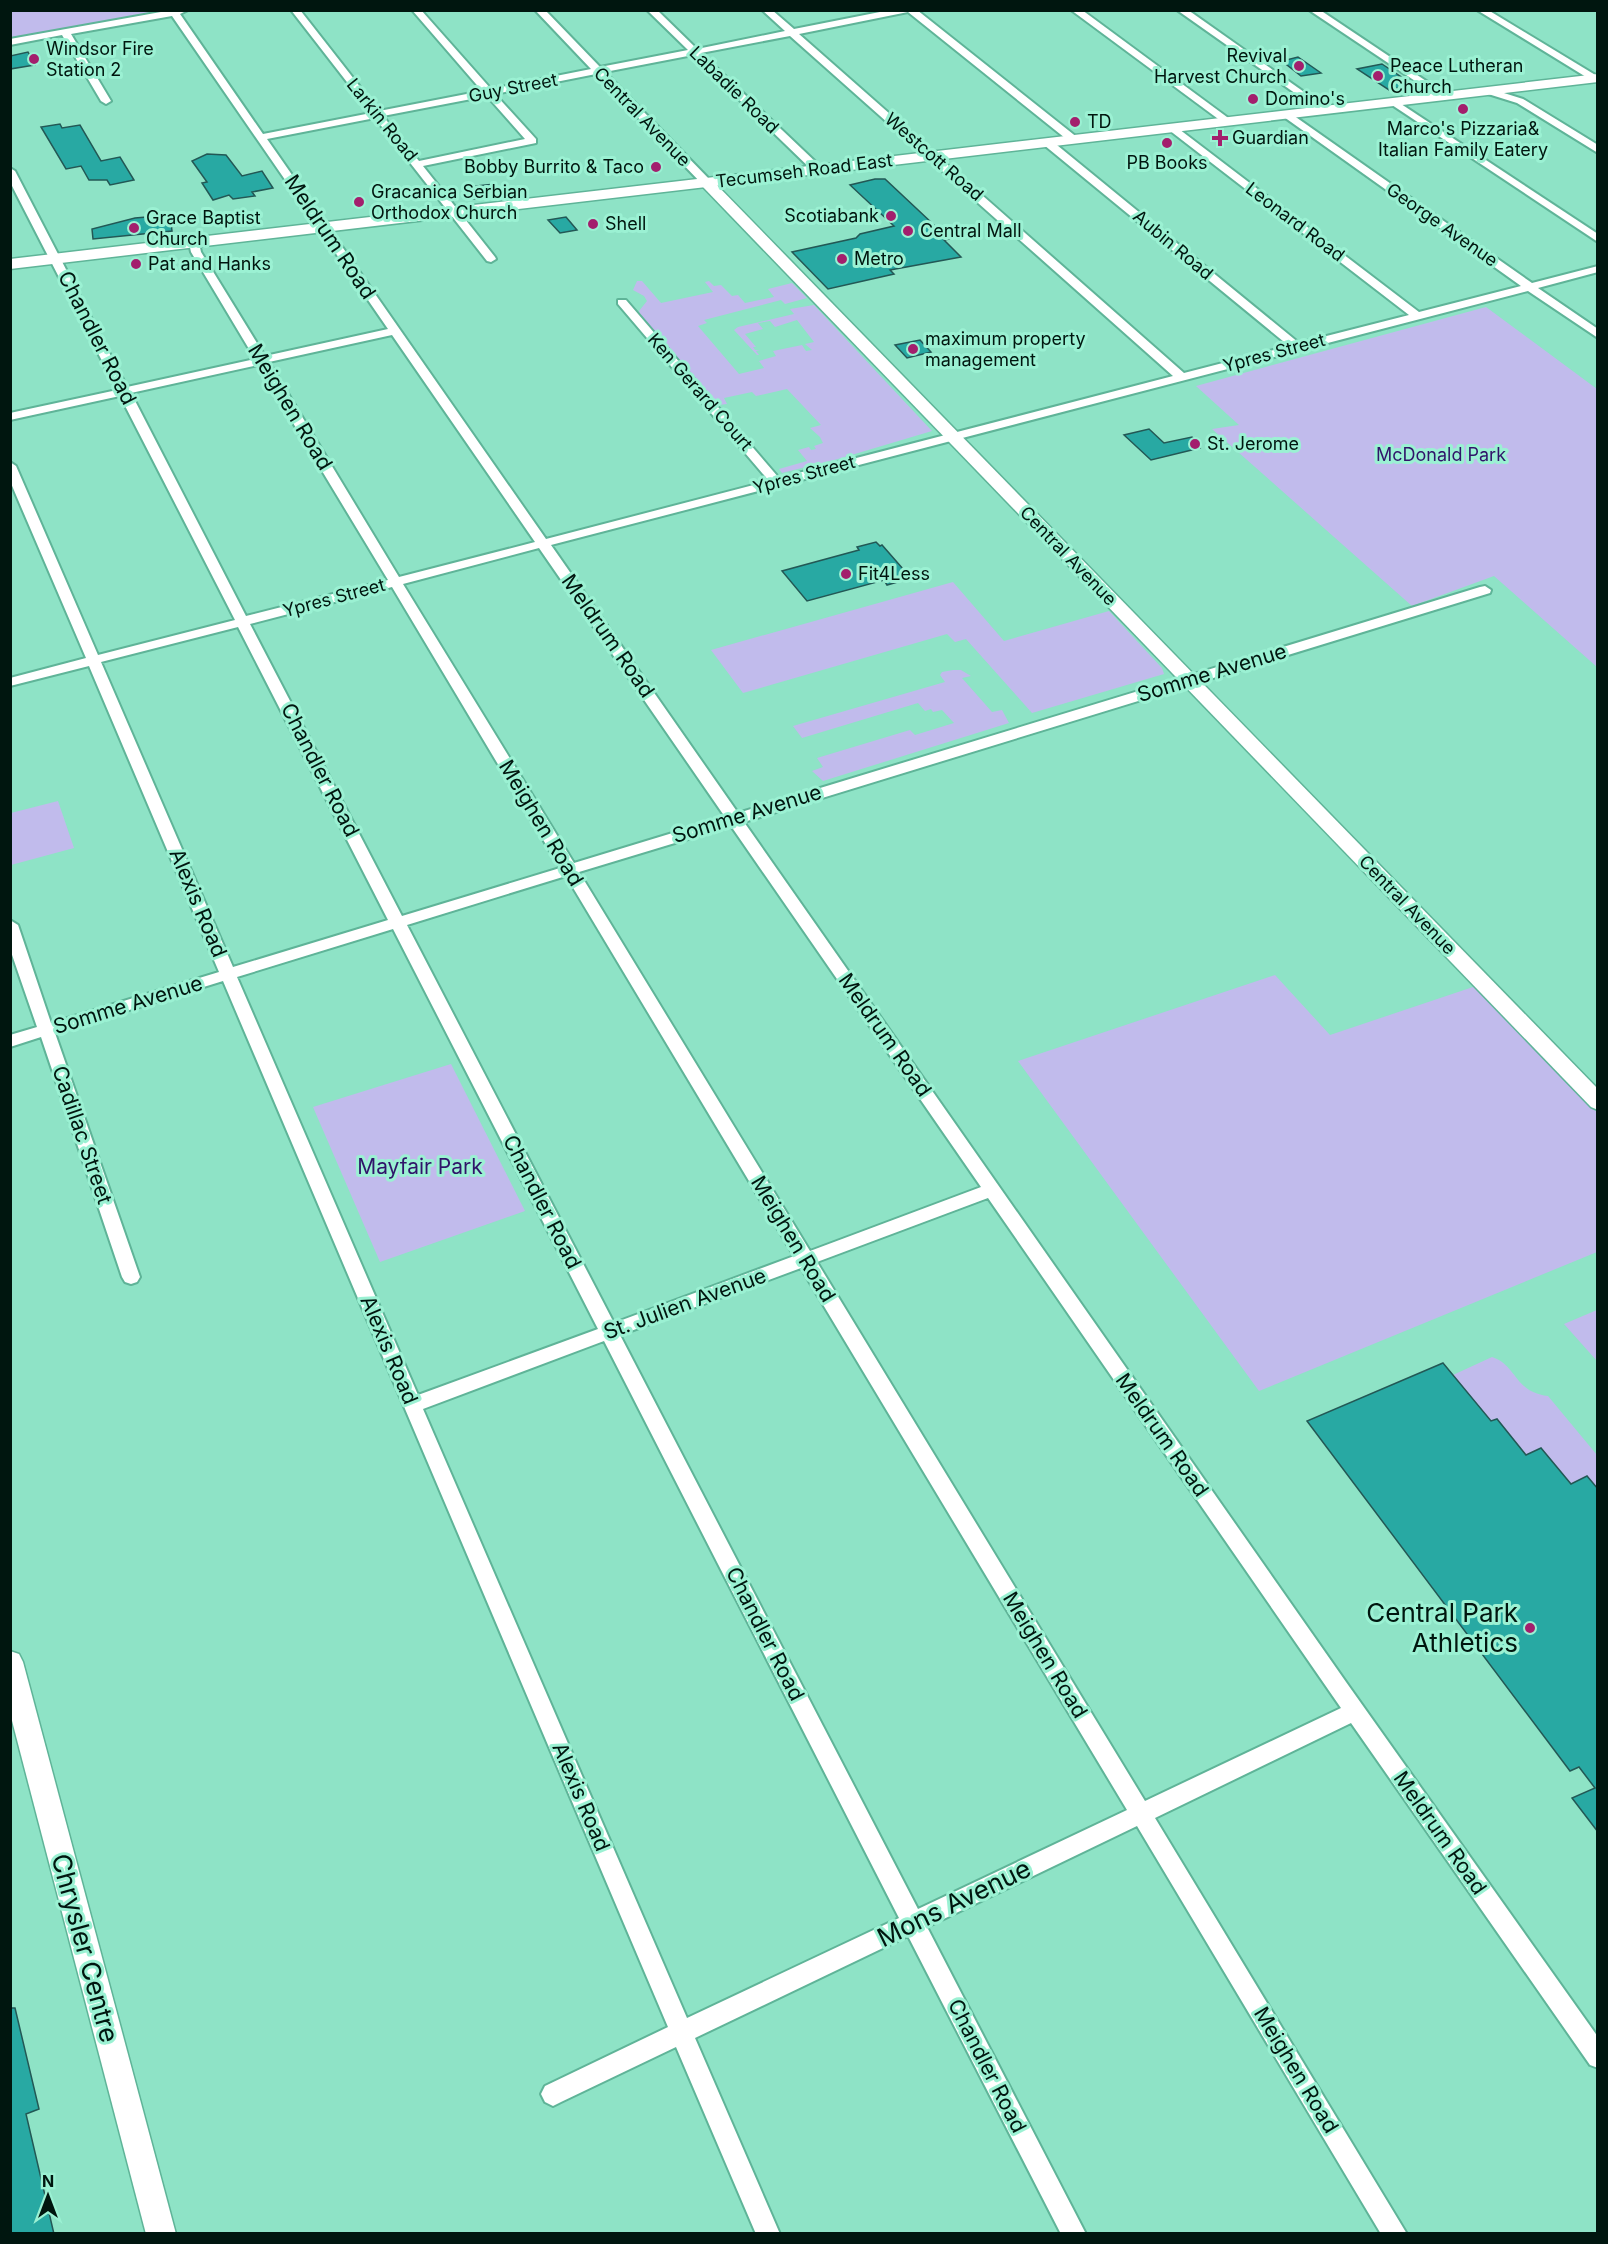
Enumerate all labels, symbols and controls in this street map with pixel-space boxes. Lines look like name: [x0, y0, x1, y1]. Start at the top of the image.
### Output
place label: Windsor Fire Station 2: [46, 38, 154, 80]
street label: Labadie Road: [685, 42, 783, 137]
place label: Revival Harvest Church: [1154, 45, 1287, 87]
marker: Windsor Fire Station 2: [27, 52, 41, 66]
place label: Peace Lutheran Church: [1390, 55, 1523, 97]
marker: Revival Harvest Church: [1292, 59, 1306, 73]
street label: Central Avenue: [590, 63, 695, 171]
street label: Guy Street: [467, 69, 559, 106]
marker: Peace Lutheran Church: [1371, 69, 1385, 83]
street label: Larkin Road: [343, 74, 422, 165]
place label: Domino's: [1265, 88, 1345, 109]
marker: Domino's: [1246, 92, 1260, 106]
marker: Marco's Pizzaria& Italian Family Eatery: [1456, 102, 1470, 116]
street label: Westcott Road: [881, 108, 988, 205]
place label: TD: [1087, 111, 1112, 132]
marker: TD: [1068, 115, 1082, 129]
place label: Marco's Pizzaria& Italian Family Eatery: [1378, 118, 1548, 160]
place label: Guardian: [1232, 127, 1309, 148]
marker: Guardian: [1213, 131, 1227, 145]
marker: PB Books: [1160, 136, 1174, 150]
street label: Tecumseh Road East: [714, 149, 894, 192]
place label: PB Books: [1126, 152, 1208, 173]
place label: Bobby Burrito & Taco: [464, 156, 644, 177]
marker: Bobby Burrito & Taco: [649, 160, 663, 174]
street label: Meldrum Road: [280, 170, 381, 304]
street label: Leonard Road: [1242, 178, 1349, 266]
street label: George Avenue: [1383, 178, 1502, 271]
place label: Gracanica Serbian Orthodox Church: [371, 181, 528, 223]
marker: Gracanica Serbian Orthodox Church: [352, 195, 366, 209]
place label: Scotiabank: [784, 205, 879, 226]
street label: Aubin Road: [1129, 205, 1217, 284]
place label: Grace Baptist Church: [146, 207, 261, 249]
marker: Scotiabank: [884, 209, 898, 223]
place label: Shell: [605, 213, 646, 234]
marker: Shell: [586, 217, 600, 231]
place label: Central Mall: [920, 220, 1022, 241]
marker: Grace Baptist Church: [127, 221, 141, 235]
marker: Central Mall: [901, 224, 915, 238]
place label: Metro: [854, 248, 904, 269]
marker: Metro: [835, 252, 849, 266]
place label: Pat and Hanks: [148, 253, 271, 274]
marker: Pat and Hanks: [129, 257, 143, 271]
street label: Chandler Road: [53, 267, 142, 409]
place label: maximum property management: [925, 328, 1086, 370]
street label: Ken Gerard Court: [644, 329, 757, 455]
street label: Ypres Street: [1221, 329, 1327, 376]
street label: Meighen Road: [243, 339, 338, 474]
marker: maximum property management: [906, 342, 920, 356]
place label: St. Jerome: [1207, 433, 1299, 454]
marker: St. Jerome: [1188, 437, 1202, 451]
park label: McDonald Park: [1376, 444, 1506, 465]
street label: Ypres Street: [751, 451, 857, 498]
street label: Central Avenue: [1016, 502, 1121, 610]
place label: Fit4Less: [858, 563, 930, 584]
marker: Fit4Less: [839, 567, 853, 581]
street label: Meldrum Road: [557, 569, 660, 702]
street label: Ypres Street: [281, 574, 387, 621]
street label: Somme Avenue: [1134, 638, 1290, 707]
street label: Chandler Road: [276, 699, 365, 841]
street label: Meighen Road: [494, 755, 589, 890]
street label: Somme Avenue: [669, 779, 825, 848]
street label: Alexis Road: [164, 845, 233, 961]
street label: Central Avenue: [1355, 851, 1460, 959]
street label: Meldrum Road: [834, 968, 937, 1101]
street label: Somme Avenue: [50, 970, 206, 1039]
street label: Cadillac Street: [47, 1063, 118, 1207]
street label: Chandler Road: [498, 1131, 587, 1273]
park label: Mayfair Park: [357, 1154, 483, 1179]
street label: Meighen Road: [746, 1171, 841, 1306]
street label: St. Julien Avenue: [600, 1263, 770, 1345]
street label: Alexis Road: [355, 1292, 424, 1408]
street label: Meldrum Road: [1111, 1368, 1214, 1501]
street label: Chandler Road: [721, 1563, 810, 1705]
street label: Meighen Road: [998, 1587, 1093, 1722]
place label: Central Park Athletics: [1366, 1597, 1518, 1658]
marker: Central Park Athletics: [1523, 1621, 1537, 1635]
street label: Alexis Road: [547, 1739, 616, 1855]
street label: Meldrum Road: [1389, 1766, 1492, 1899]
street label: Chrysler Centre: [45, 1850, 126, 2046]
street label: Mons Avenue: [872, 1852, 1036, 1953]
street label: Chandler Road: [943, 1995, 1032, 2137]
street label: Meighen Road: [1249, 2002, 1344, 2137]
north arrow: [18, 2166, 78, 2226]
text: N: [42, 2171, 54, 2191]

